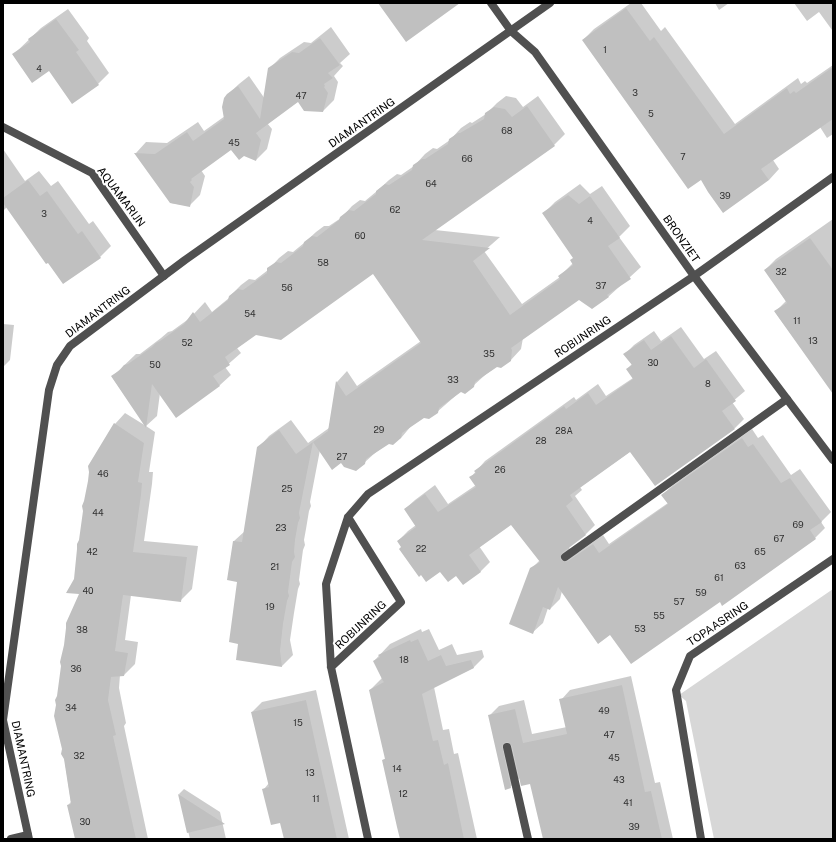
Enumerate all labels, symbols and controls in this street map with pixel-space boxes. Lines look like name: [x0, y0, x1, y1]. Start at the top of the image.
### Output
house number: 1: [603, 45, 607, 55]
house number: 4: [36, 64, 42, 74]
house number: 3: [632, 88, 638, 98]
house number: 47: [295, 91, 307, 101]
street label: DIAMANTRING: [326, 95, 398, 151]
house number: 5: [648, 109, 654, 119]
house number: 68: [501, 126, 513, 136]
house number: 45: [228, 138, 240, 148]
house number: 7: [680, 152, 686, 162]
house number: 66: [461, 154, 473, 164]
street label: AQUAMARIJN: [94, 165, 148, 229]
house number: 64: [425, 179, 437, 189]
house number: 39: [719, 191, 731, 201]
house number: 62: [390, 205, 400, 215]
house number: 3: [41, 209, 47, 219]
street label: BRONZIET: [660, 213, 702, 265]
house number: 4: [587, 216, 593, 226]
house number: 60: [354, 231, 366, 241]
house number: 58: [317, 258, 329, 268]
house number: 32: [775, 267, 787, 277]
house number: 37: [596, 281, 606, 291]
street label: DIAMANTRING: [63, 283, 133, 341]
house number: 56: [281, 283, 293, 293]
house number: 54: [244, 309, 256, 319]
street label: ROBIJNRING: [552, 313, 614, 361]
house number: 11: [793, 316, 801, 326]
house number: 13: [808, 336, 818, 346]
house number: 52: [181, 338, 193, 348]
house number: 35: [483, 349, 495, 359]
house number: 30: [647, 358, 659, 368]
house number: 50: [149, 360, 161, 370]
house number: 33: [447, 375, 459, 385]
house number: 8: [705, 379, 711, 389]
house number: 29: [374, 425, 384, 435]
house number: 28A: [555, 426, 573, 436]
house number: 28: [535, 436, 547, 446]
house number: 27: [337, 452, 347, 462]
house number: 26: [495, 465, 505, 475]
house number: 46: [97, 469, 109, 479]
house number: 25: [281, 484, 293, 494]
house number: 44: [92, 508, 104, 518]
house number: 69: [792, 520, 804, 530]
house number: 23: [275, 523, 287, 533]
house number: 67: [774, 534, 784, 544]
house number: 22: [416, 544, 426, 554]
house number: 42: [86, 547, 98, 557]
house number: 65: [754, 547, 766, 557]
house number: 63: [734, 561, 746, 571]
house number: 21: [270, 562, 280, 572]
house number: 61: [714, 573, 724, 583]
house number: 40: [82, 586, 94, 596]
house number: 59: [695, 588, 707, 598]
house number: 57: [673, 597, 685, 607]
street label: ROBIJNRING: [333, 598, 389, 652]
street label: TOPAASRING: [685, 599, 751, 649]
house number: 19: [265, 602, 275, 612]
house number: 55: [653, 611, 665, 621]
house number: 53: [634, 624, 646, 634]
house number: 38: [76, 625, 88, 635]
house number: 18: [399, 655, 409, 665]
house number: 36: [70, 664, 82, 674]
house number: 34: [65, 703, 77, 713]
house number: 49: [598, 706, 610, 716]
house number: 15: [293, 718, 303, 728]
street label: DIAMANTRING: [8, 720, 38, 798]
house number: 47: [603, 730, 615, 740]
house number: 32: [73, 751, 85, 761]
house number: 45: [608, 753, 620, 763]
house number: 14: [392, 764, 402, 774]
house number: 13: [305, 768, 315, 778]
house number: 43: [613, 775, 625, 785]
house number: 12: [398, 789, 408, 799]
house number: 11: [312, 794, 320, 804]
house number: 41: [623, 798, 633, 808]
house number: 30: [79, 817, 91, 827]
house number: 39: [628, 822, 640, 832]

